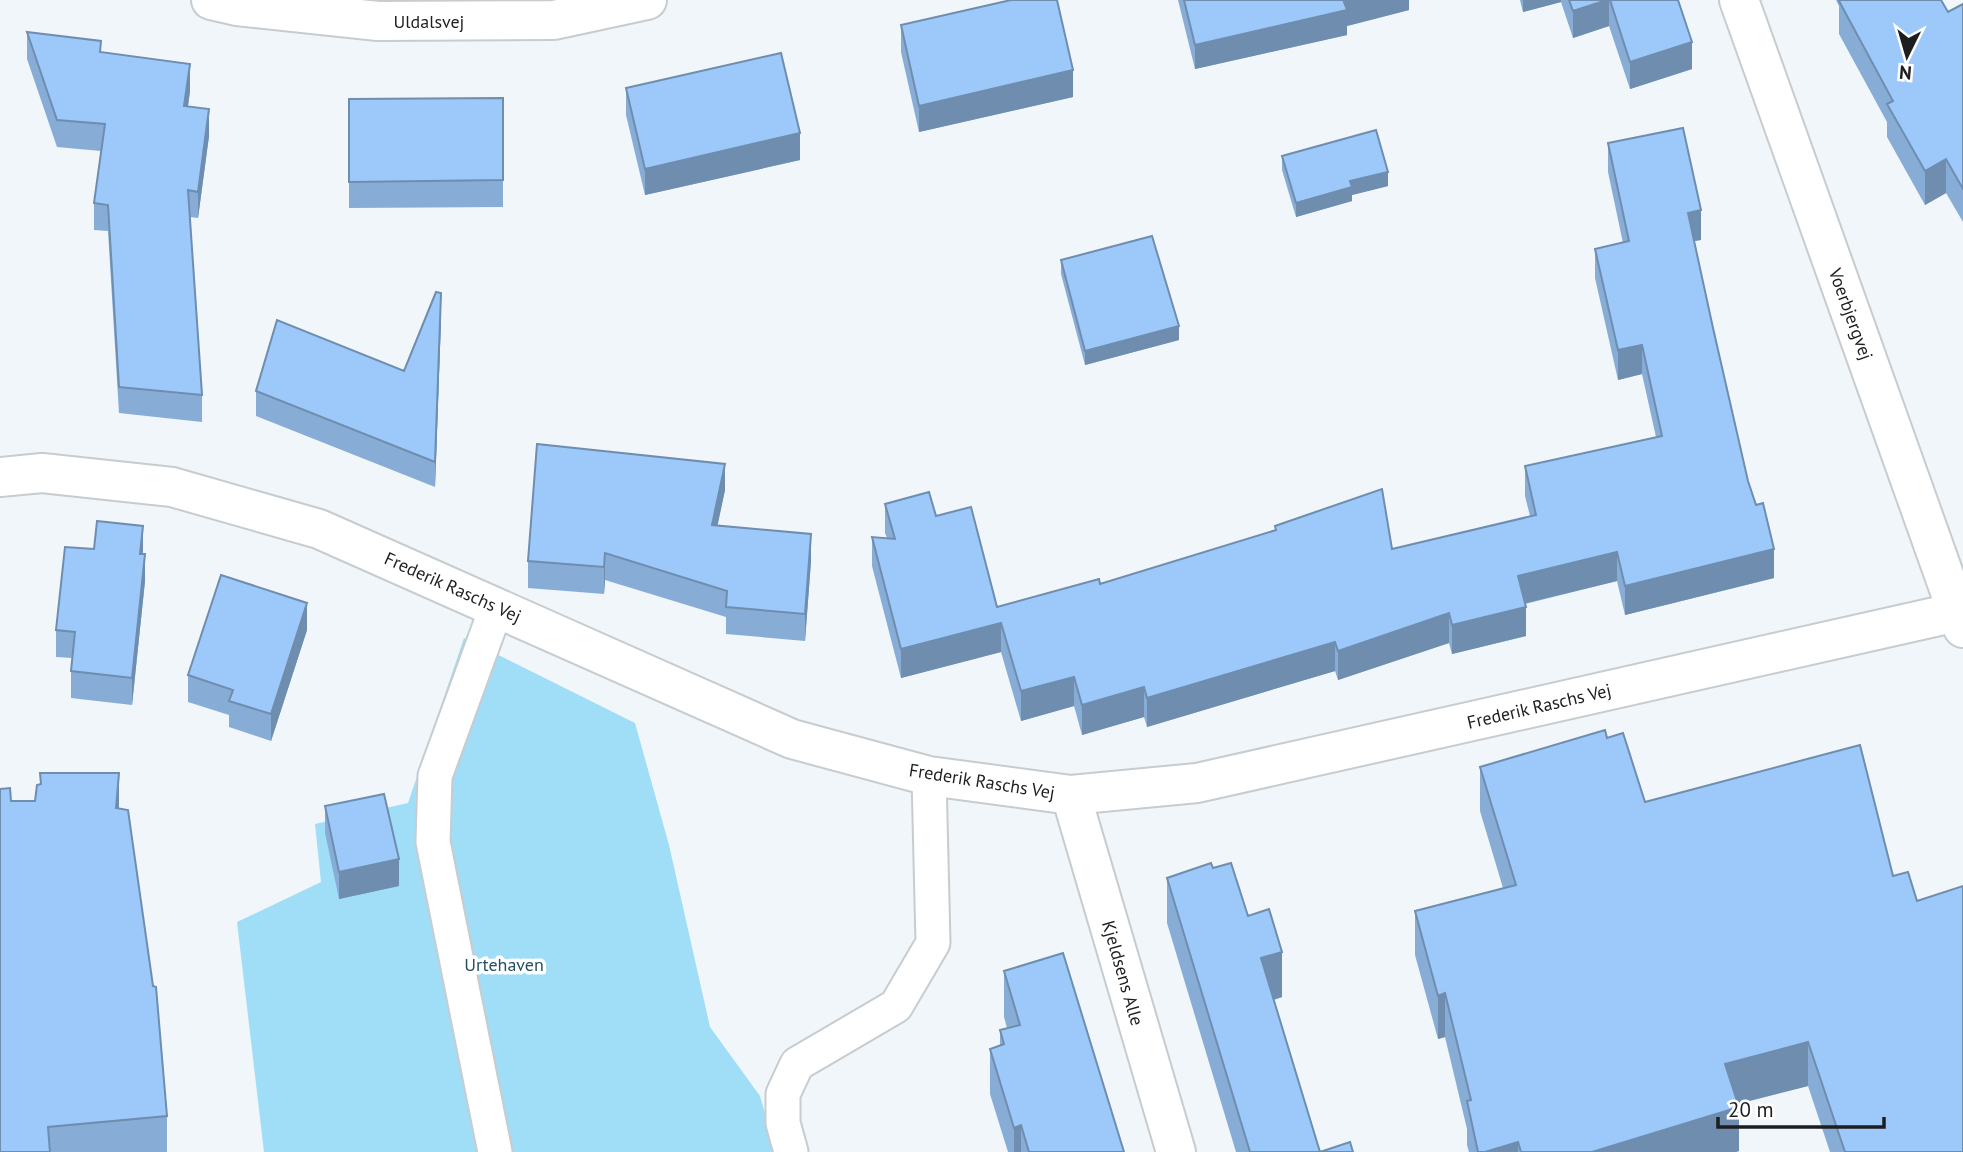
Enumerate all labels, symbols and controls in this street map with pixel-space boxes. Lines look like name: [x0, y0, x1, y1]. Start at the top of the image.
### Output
street label: Uldalsvej: [394, 10, 464, 33]
north arrow: [1872, 21, 1942, 91]
text: N: [1898, 60, 1913, 85]
street label: Voerbjergvej: [1823, 264, 1878, 363]
street label: Frederik Raschs Vej: [381, 547, 525, 627]
street label: Frederik Raschs Vej: [1465, 678, 1613, 734]
street label: Frederik Raschs Vej: [908, 758, 1056, 804]
street label: Kjeldsens Alle: [1097, 918, 1149, 1028]
park label: Urtehaven: [464, 953, 544, 976]
scale bar: [1718, 1086, 1884, 1130]
text: 20 m: [1728, 1096, 1774, 1123]

